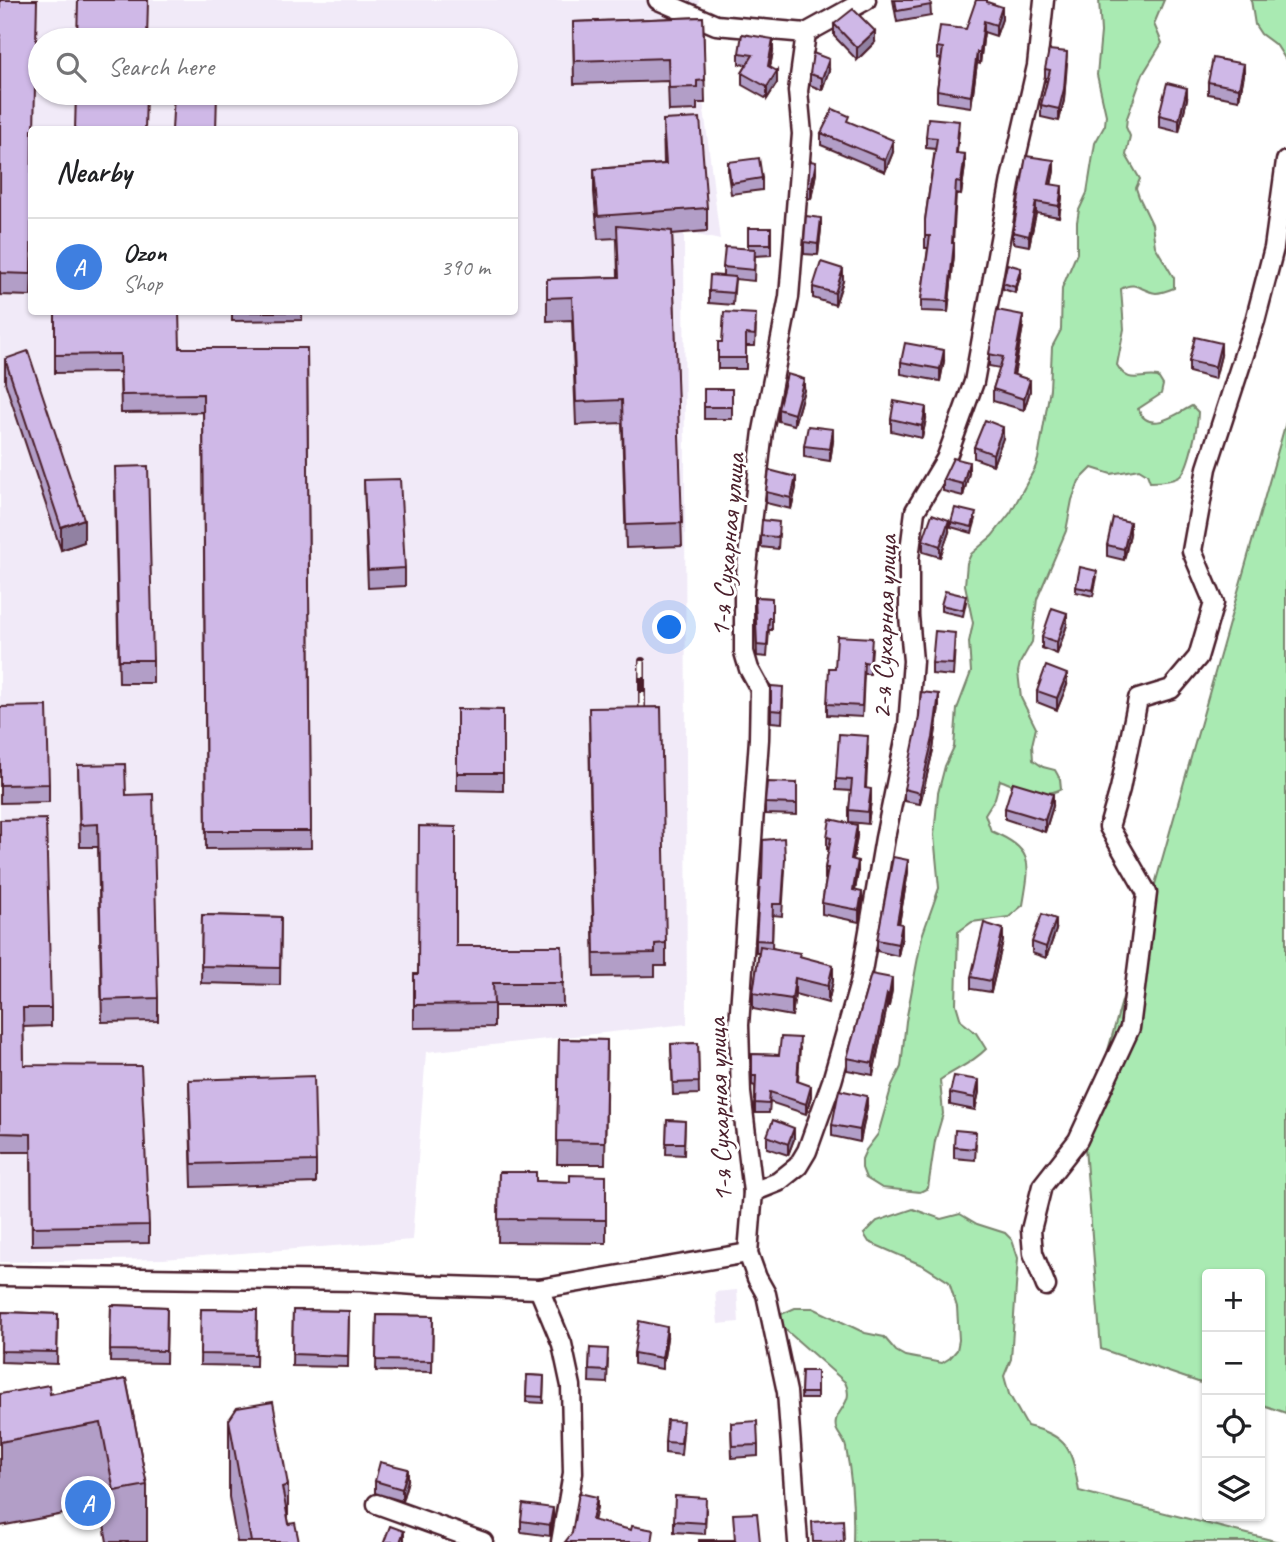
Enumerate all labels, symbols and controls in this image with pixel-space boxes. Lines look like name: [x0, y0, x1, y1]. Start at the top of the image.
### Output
search box: [28, 28, 518, 105]
icon: search: [52, 48, 90, 86]
text: Search here: [108, 50, 214, 83]
text: Nearby: [56, 153, 132, 191]
text: Ozon: [123, 236, 166, 269]
text: A: [73, 253, 85, 282]
text: 390 m: [441, 253, 490, 282]
text: Shop: [123, 269, 162, 298]
street label: 1-я Сухарная улица: [702, 450, 753, 638]
street label: 2-я Сухарная улица: [863, 532, 905, 720]
your location: [652, 610, 686, 644]
street label: 1-я Сухарная улица: [698, 1015, 740, 1203]
map controls: [1202, 1269, 1265, 1521]
button: +: [1202, 1269, 1265, 1332]
button: −: [1202, 1332, 1265, 1395]
button: locate: [1202, 1395, 1265, 1458]
button: layers: [1202, 1458, 1265, 1521]
pin: A: [65, 1477, 111, 1529]

